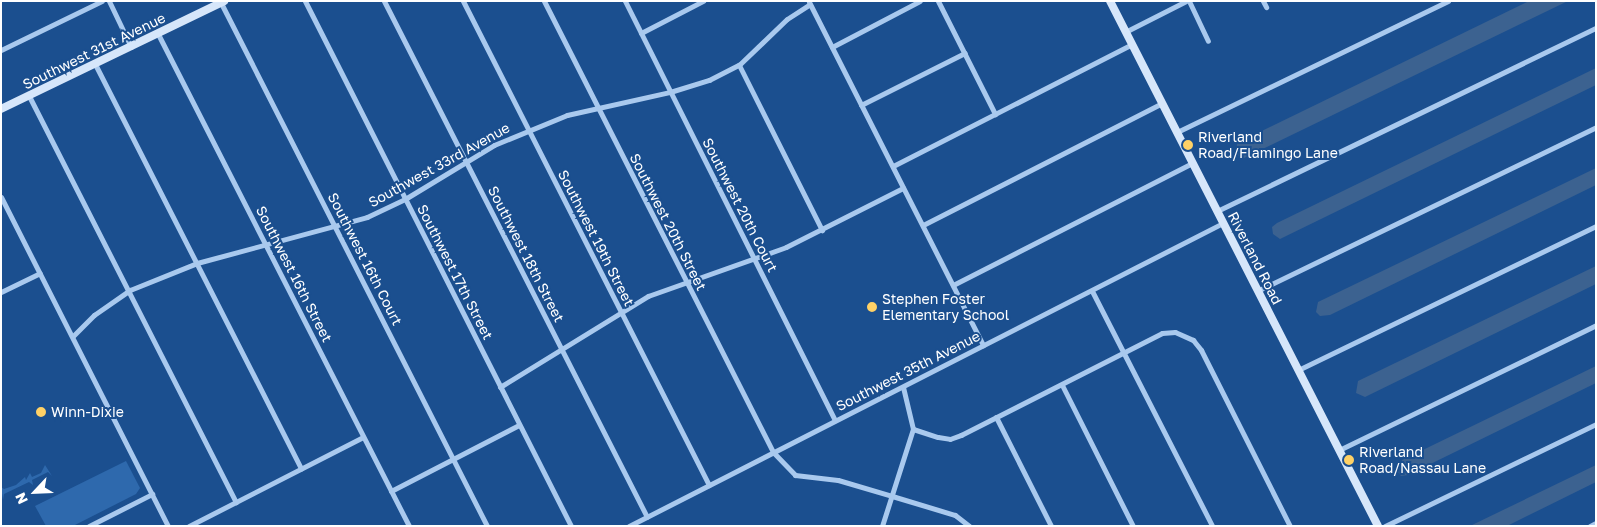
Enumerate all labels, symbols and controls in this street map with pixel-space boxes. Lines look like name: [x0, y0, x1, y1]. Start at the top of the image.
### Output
street label: Southwest 31st Avenue: [20, 9, 168, 93]
street label: Southwest 33rd Avenue: [365, 119, 513, 211]
place label: Riverland Road/Flamingo Lane: [1198, 129, 1338, 162]
street label: Southwest 20th Court: [699, 135, 781, 275]
marker: Riverland Road/Flamingo Lane: [1182, 139, 1194, 151]
street label: Southwest 20th Street: [626, 151, 710, 293]
street label: Southwest 19th Street: [554, 167, 638, 309]
street label: Southwest 18th Street: [484, 183, 568, 325]
street label: Southwest 16th Court: [324, 190, 406, 328]
street label: Southwest 17th Street: [414, 202, 496, 342]
street label: Southwest 16th Street: [252, 203, 336, 345]
street label: Riverland Road: [1224, 209, 1286, 307]
place label: Stephen Foster Elementary School: [882, 291, 1009, 324]
marker: Stephen Foster Elementary School: [866, 301, 878, 313]
street label: Southwest 35th Avenue: [833, 327, 983, 415]
place label: Winn-Dixie: [51, 404, 124, 420]
marker: Winn-Dixie: [35, 406, 47, 418]
place label: Riverland Road/Nassau Lane: [1359, 444, 1486, 477]
marker: Riverland Road/Nassau Lane: [1343, 454, 1355, 466]
north arrow: [10, 467, 60, 517]
text: N: [11, 490, 31, 507]

